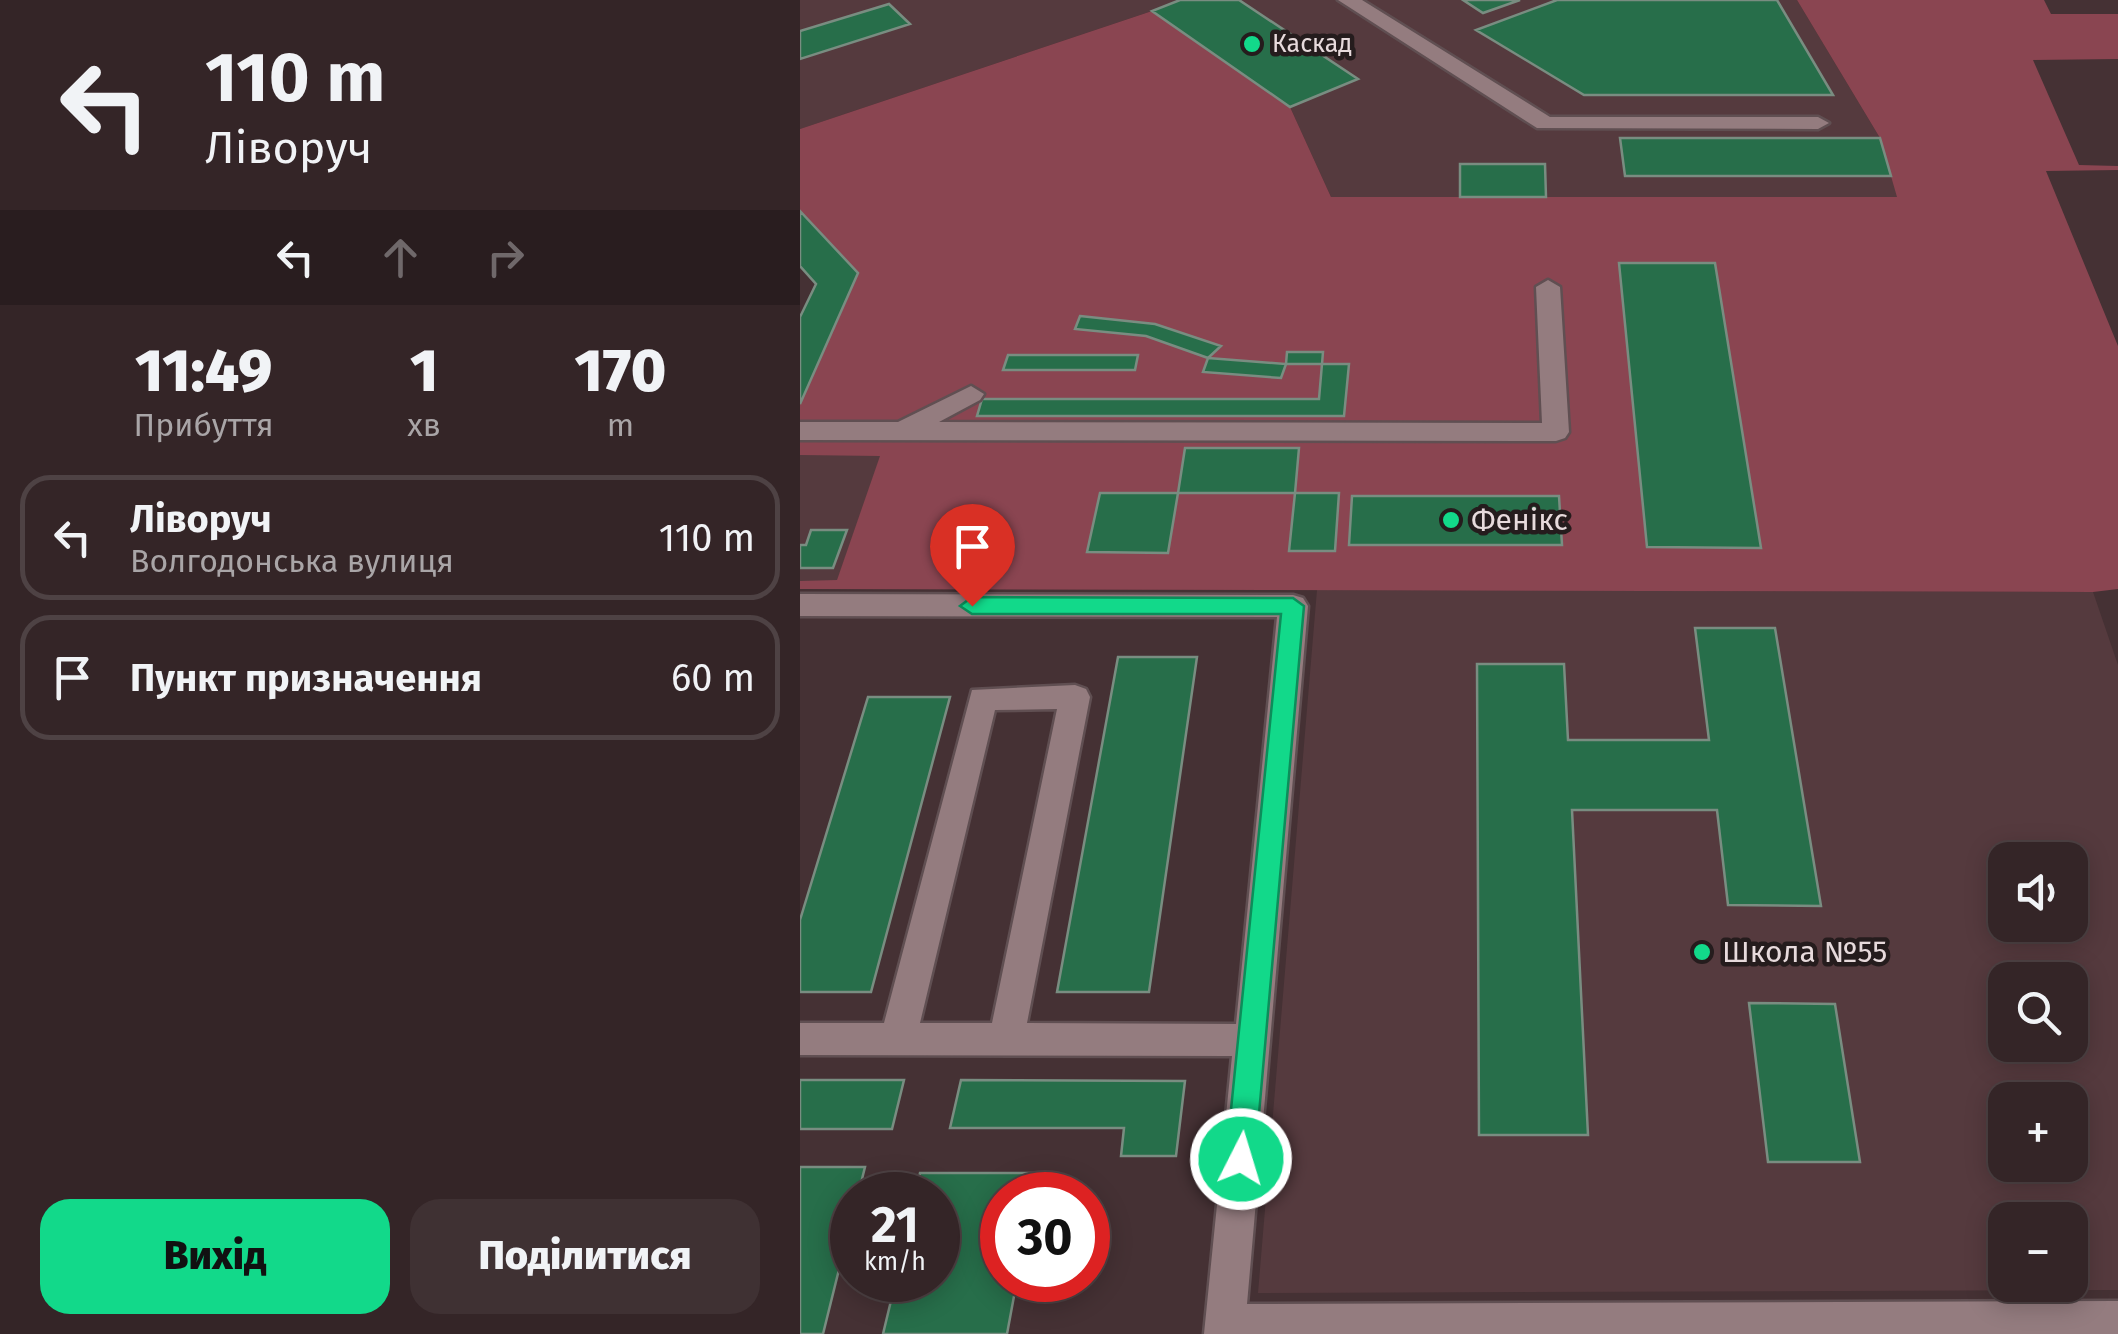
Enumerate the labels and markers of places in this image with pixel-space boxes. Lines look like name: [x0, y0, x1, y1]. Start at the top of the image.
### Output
place label: Каскад: [1272, 29, 1352, 59]
marker: Каскад: [1241, 33, 1263, 55]
place label: Фенікс: [1471, 502, 1568, 538]
pin: [930, 504, 1015, 607]
marker: Фенікс: [1440, 509, 1462, 531]
place label: Школа №55: [1722, 934, 1887, 970]
marker: Школа №55: [1691, 941, 1713, 963]

